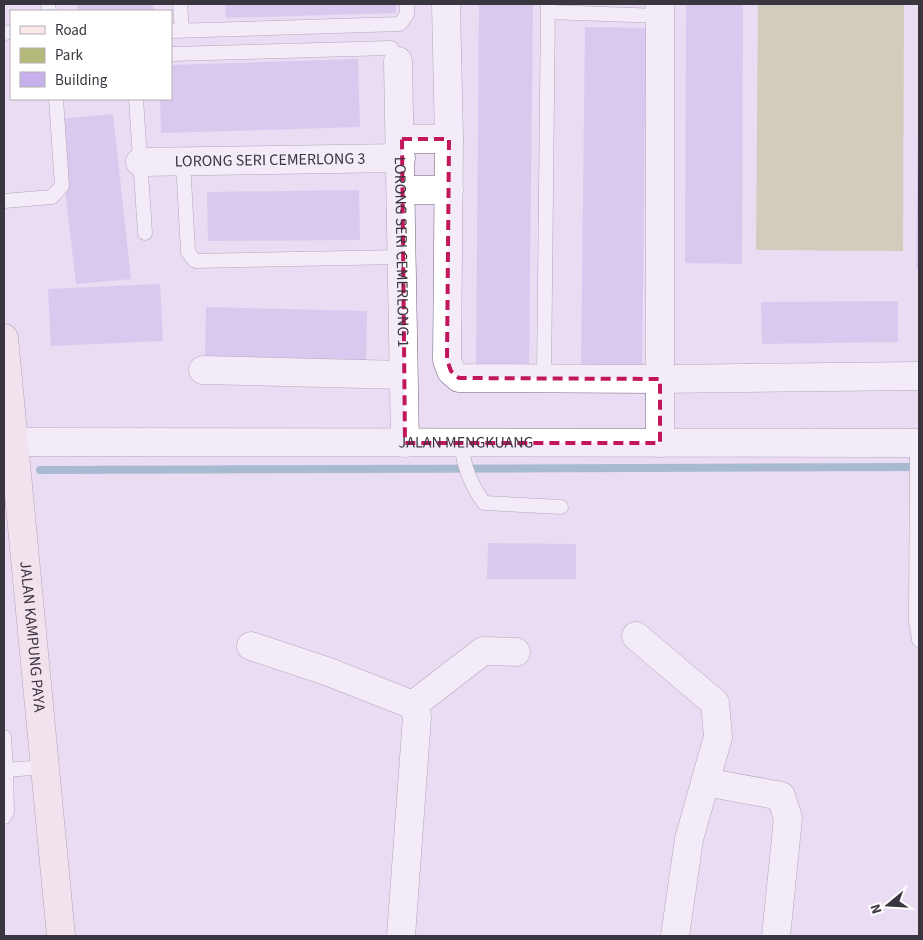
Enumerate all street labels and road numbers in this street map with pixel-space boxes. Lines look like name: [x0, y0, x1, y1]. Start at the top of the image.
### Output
street label: LORONG SERI CEMERLONG 3: [174, 148, 366, 172]
street label: LORONG SERI CEMERLONG 1: [389, 156, 414, 348]
street label: JALAN MENGKUANG: [399, 431, 533, 454]
street label: JALAN KAMPUNG PAYA: [14, 560, 51, 713]

